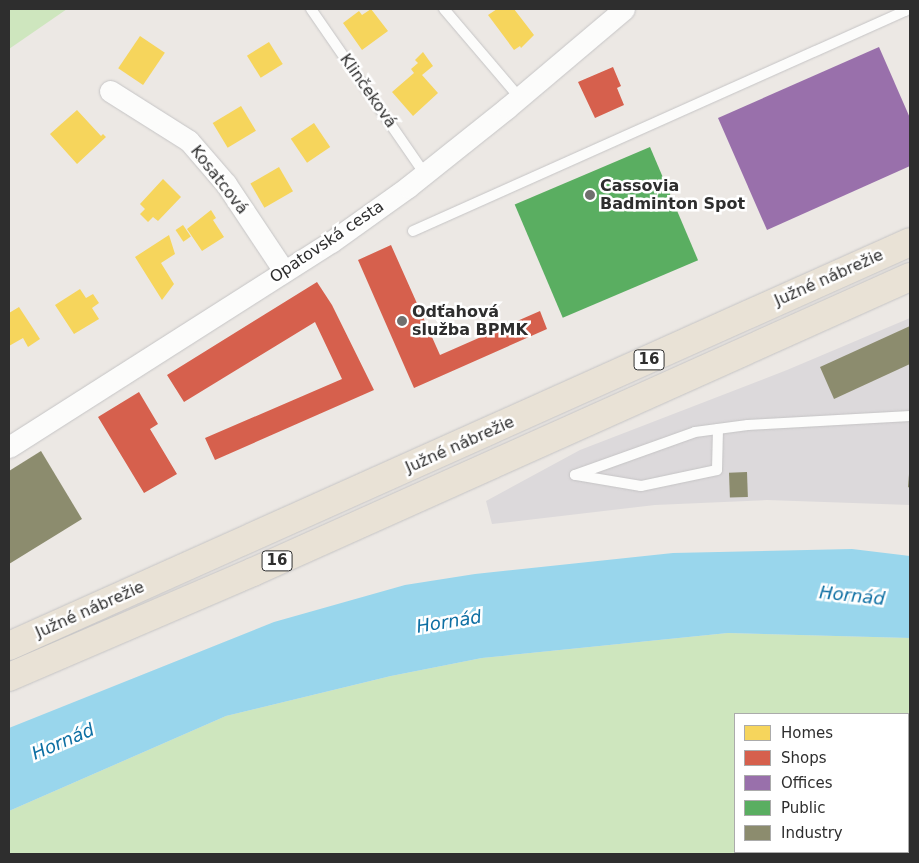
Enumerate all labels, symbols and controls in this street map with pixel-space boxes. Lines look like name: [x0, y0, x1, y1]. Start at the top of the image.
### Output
street label: Klinčeková: [335, 50, 401, 132]
street label: Kosatcová: [186, 142, 252, 218]
place label: Cassovia Badminton Spot: [600, 176, 745, 214]
marker: Cassovia Badminton Spot: [584, 189, 596, 201]
street label: Opatovská cesta: [266, 197, 388, 287]
street label: Južné nábrežie: [772, 245, 886, 311]
place label: Odťahová služba BPMK: [412, 302, 528, 340]
marker: Odťahová služba BPMK: [396, 315, 408, 327]
road number: 16: [633, 348, 665, 372]
street label: Južné nábrežie: [403, 412, 517, 478]
road number: 16: [261, 548, 293, 574]
street label: Južné nábrežie: [33, 577, 147, 643]
water label: Hornád: [818, 582, 886, 610]
water label: Hornád: [415, 606, 483, 638]
legend: [734, 713, 909, 853]
water label: Hornád: [28, 719, 98, 765]
text: Homes: [781, 724, 833, 742]
text: Shops: [781, 749, 827, 767]
text: Offices: [781, 774, 833, 792]
text: Public: [781, 799, 825, 817]
text: Industry: [781, 824, 843, 842]

